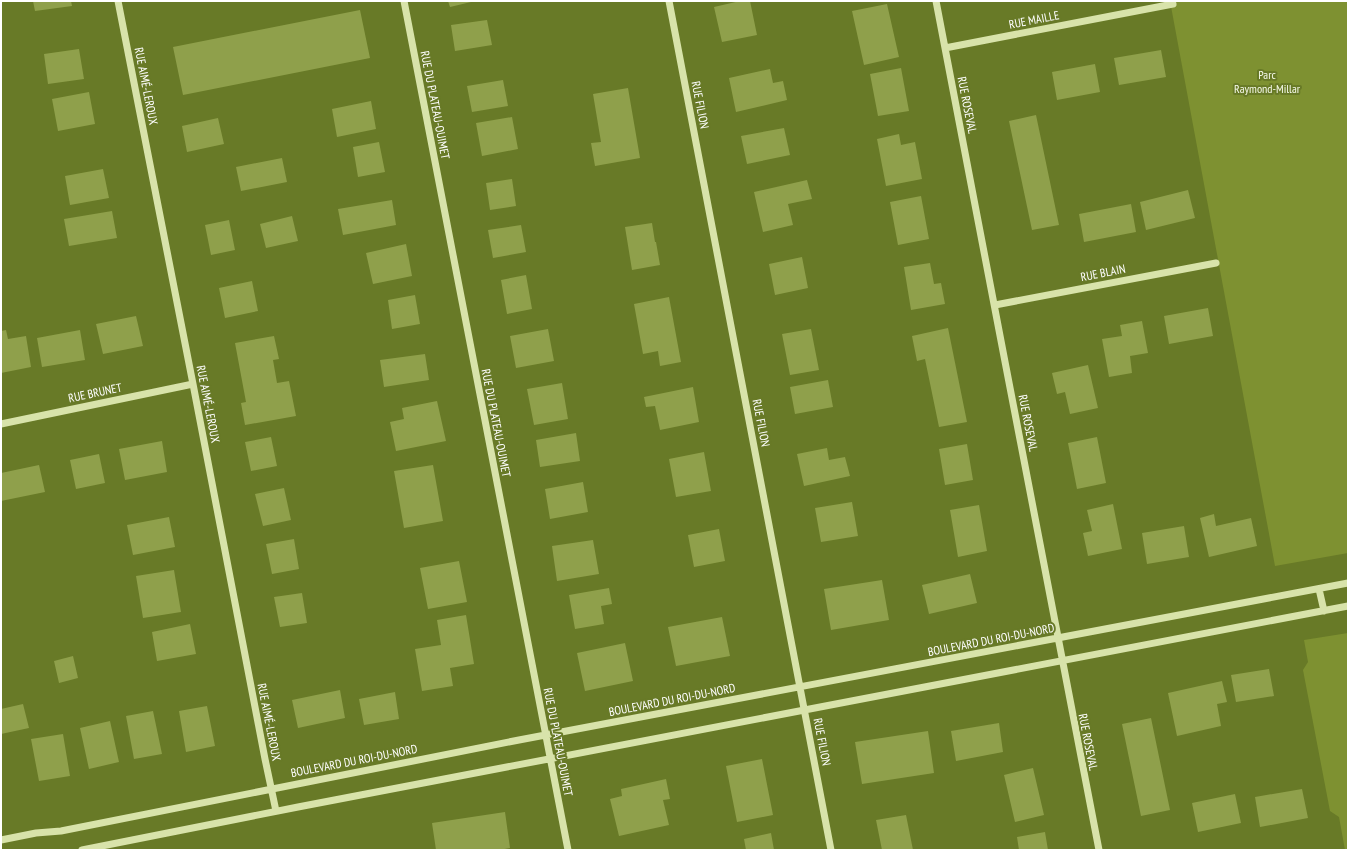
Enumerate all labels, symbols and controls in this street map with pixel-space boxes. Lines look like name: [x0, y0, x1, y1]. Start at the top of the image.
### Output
street label: RUE MAILLE: [1007, 7, 1060, 32]
street label: RUE AIMÉ-LEROUX: [132, 46, 161, 126]
street label: RUE DU PLATEAU-OUIMET: [418, 49, 453, 161]
park label: Parc Raymond-Millar: [1234, 67, 1301, 96]
street label: RUE ROSEVAL: [955, 75, 980, 135]
street label: RUE FILION: [689, 80, 712, 130]
street label: RUE BLAIN: [1079, 261, 1127, 284]
street label: RUE AIMÉ-LEROUX: [194, 364, 223, 444]
street label: RUE DU PLATEAU-OUIMET: [479, 367, 514, 479]
street label: RUE BRUNET: [67, 379, 124, 405]
street label: RUE ROSEVAL: [1016, 393, 1041, 453]
street label: RUE FILION: [750, 398, 773, 448]
street label: BOULEVARD DU ROI-DU-NORD: [926, 620, 1055, 659]
street label: BOULEVARD DU ROI-DU-NORD: [607, 680, 736, 719]
street label: RUE AIMÉ-LEROUX: [255, 682, 284, 762]
street label: RUE DU PLATEAU-OUIMET: [541, 686, 576, 798]
street label: RUE ROSEVAL: [1076, 712, 1101, 772]
street label: RUE FILION: [811, 717, 834, 767]
street label: BOULEVARD DU ROI-DU-NORD: [289, 741, 418, 780]

